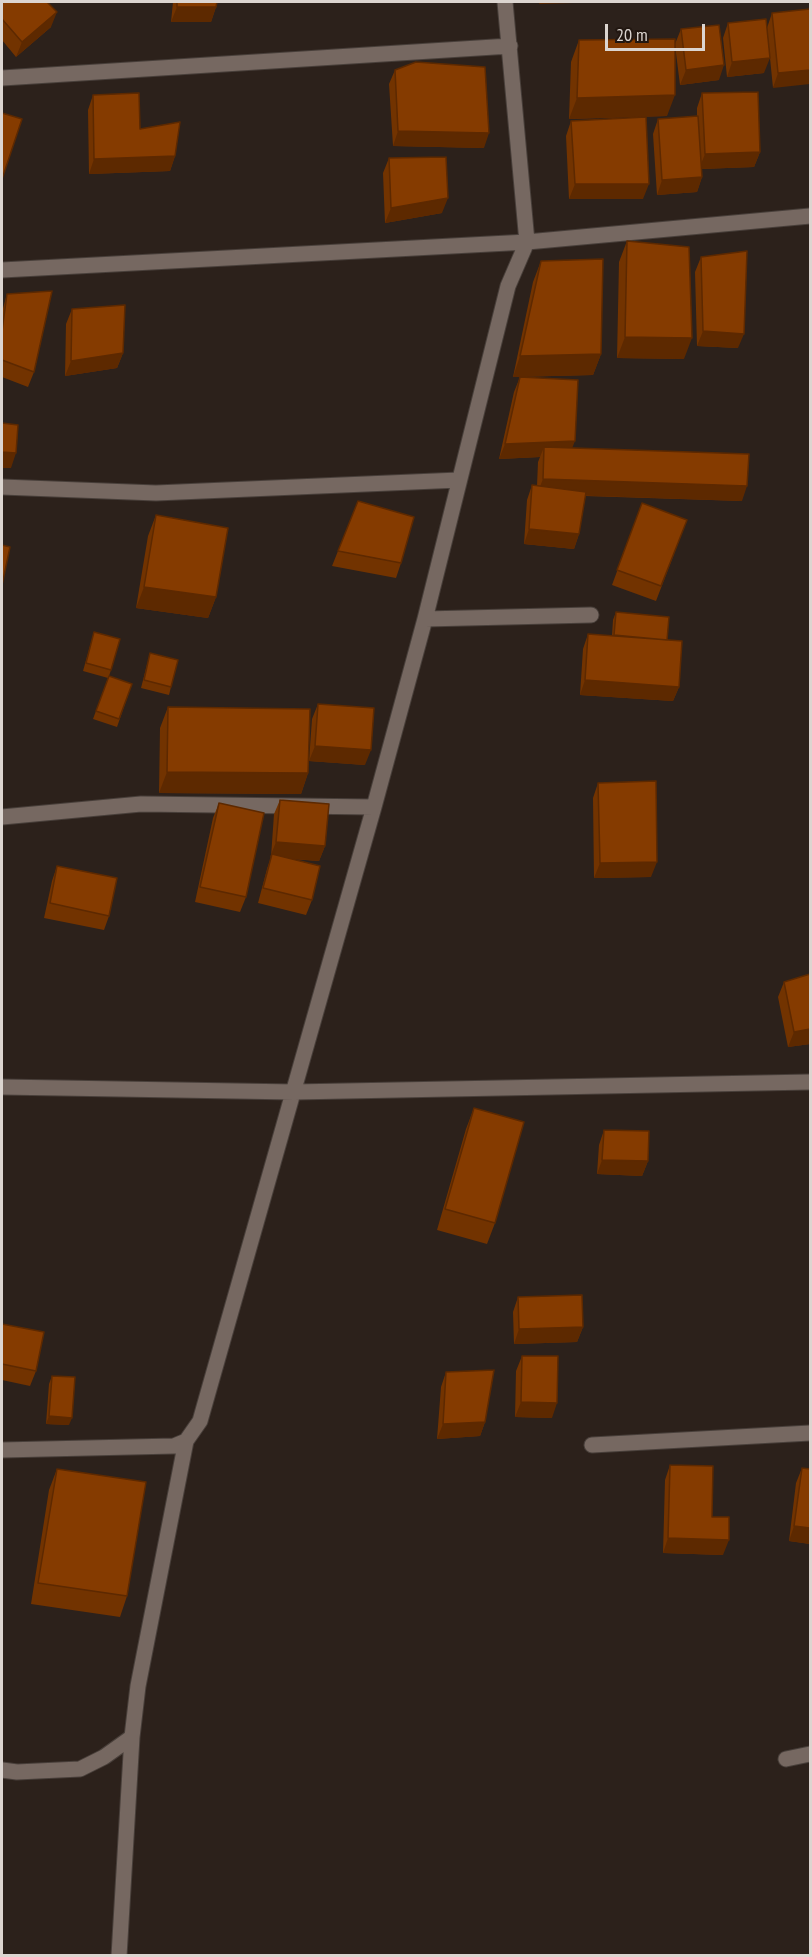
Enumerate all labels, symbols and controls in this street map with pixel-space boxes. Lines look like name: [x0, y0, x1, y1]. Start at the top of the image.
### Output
scale bar: [608, 12, 708, 50]
text: 20 m: [616, 23, 648, 46]

